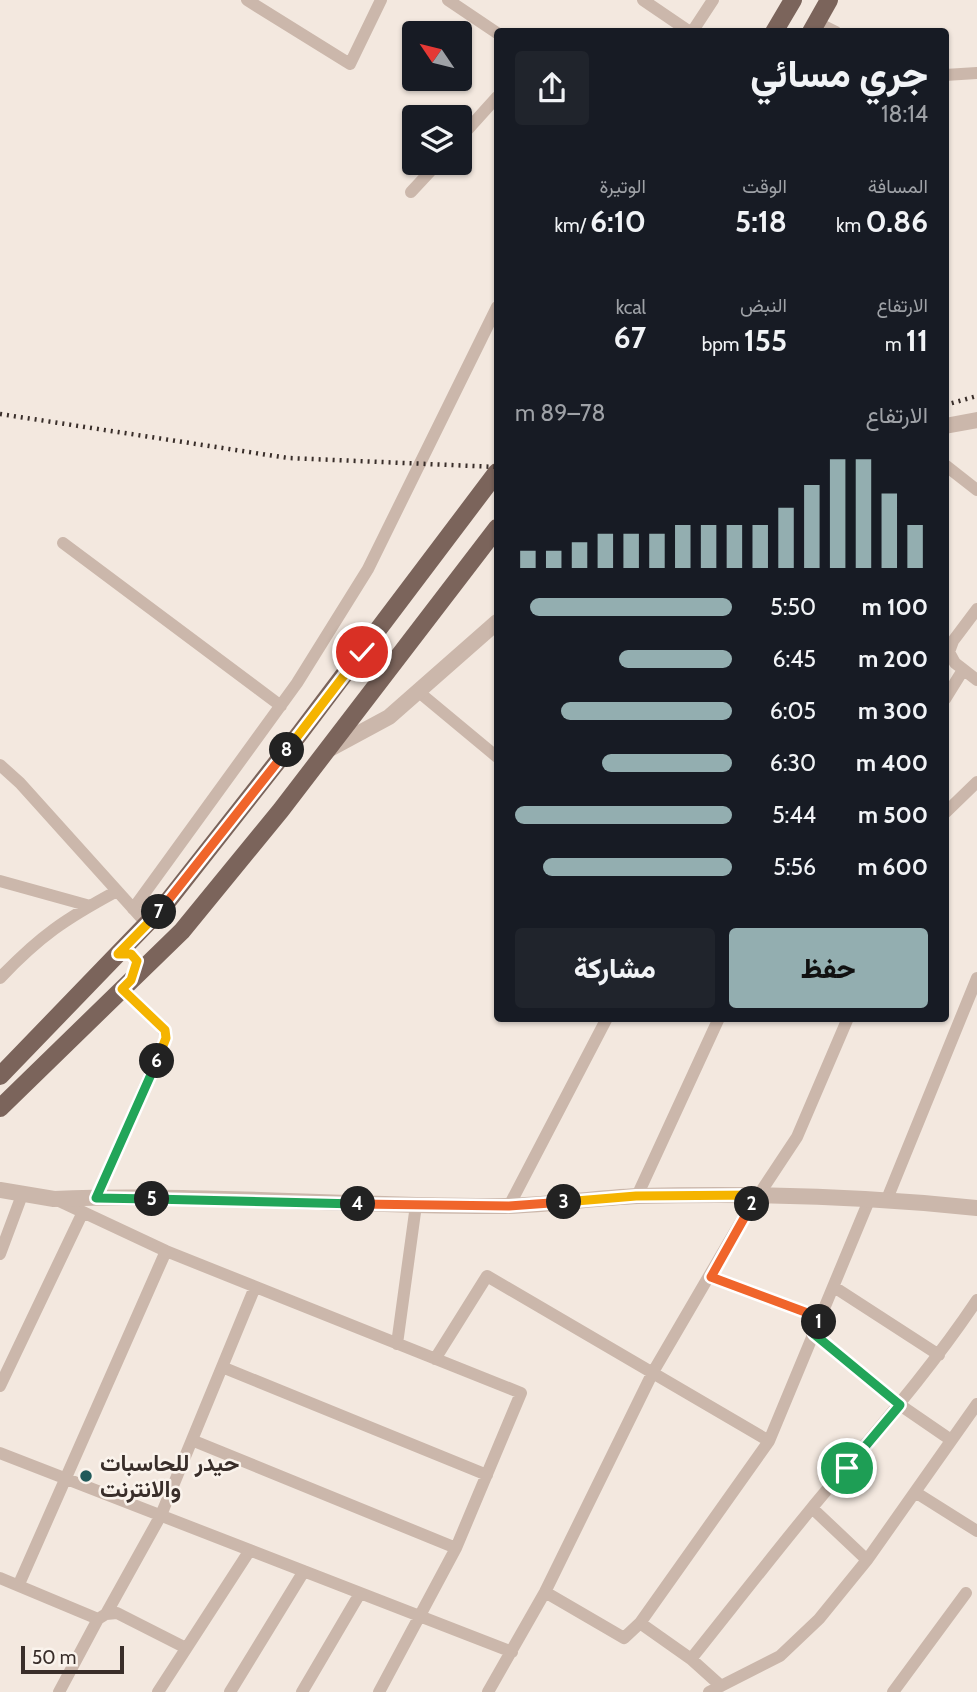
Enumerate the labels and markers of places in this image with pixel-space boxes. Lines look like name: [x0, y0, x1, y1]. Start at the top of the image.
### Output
pin: [332, 622, 392, 682]
pin: 8: [270, 732, 304, 768]
pin: 7: [142, 894, 176, 930]
pin: 6: [140, 1044, 174, 1078]
pin: 5: [134, 1182, 170, 1216]
pin: 3: [546, 1184, 582, 1220]
pin: 4: [340, 1186, 376, 1222]
pin: 2: [734, 1186, 770, 1222]
pin: 1: [802, 1304, 836, 1340]
pin: [817, 1438, 877, 1498]
place label: حيدر للحاسبات والانترنت: [100, 1449, 239, 1504]
marker: حيدر للحاسبات والانترنت: [78, 1468, 94, 1484]

